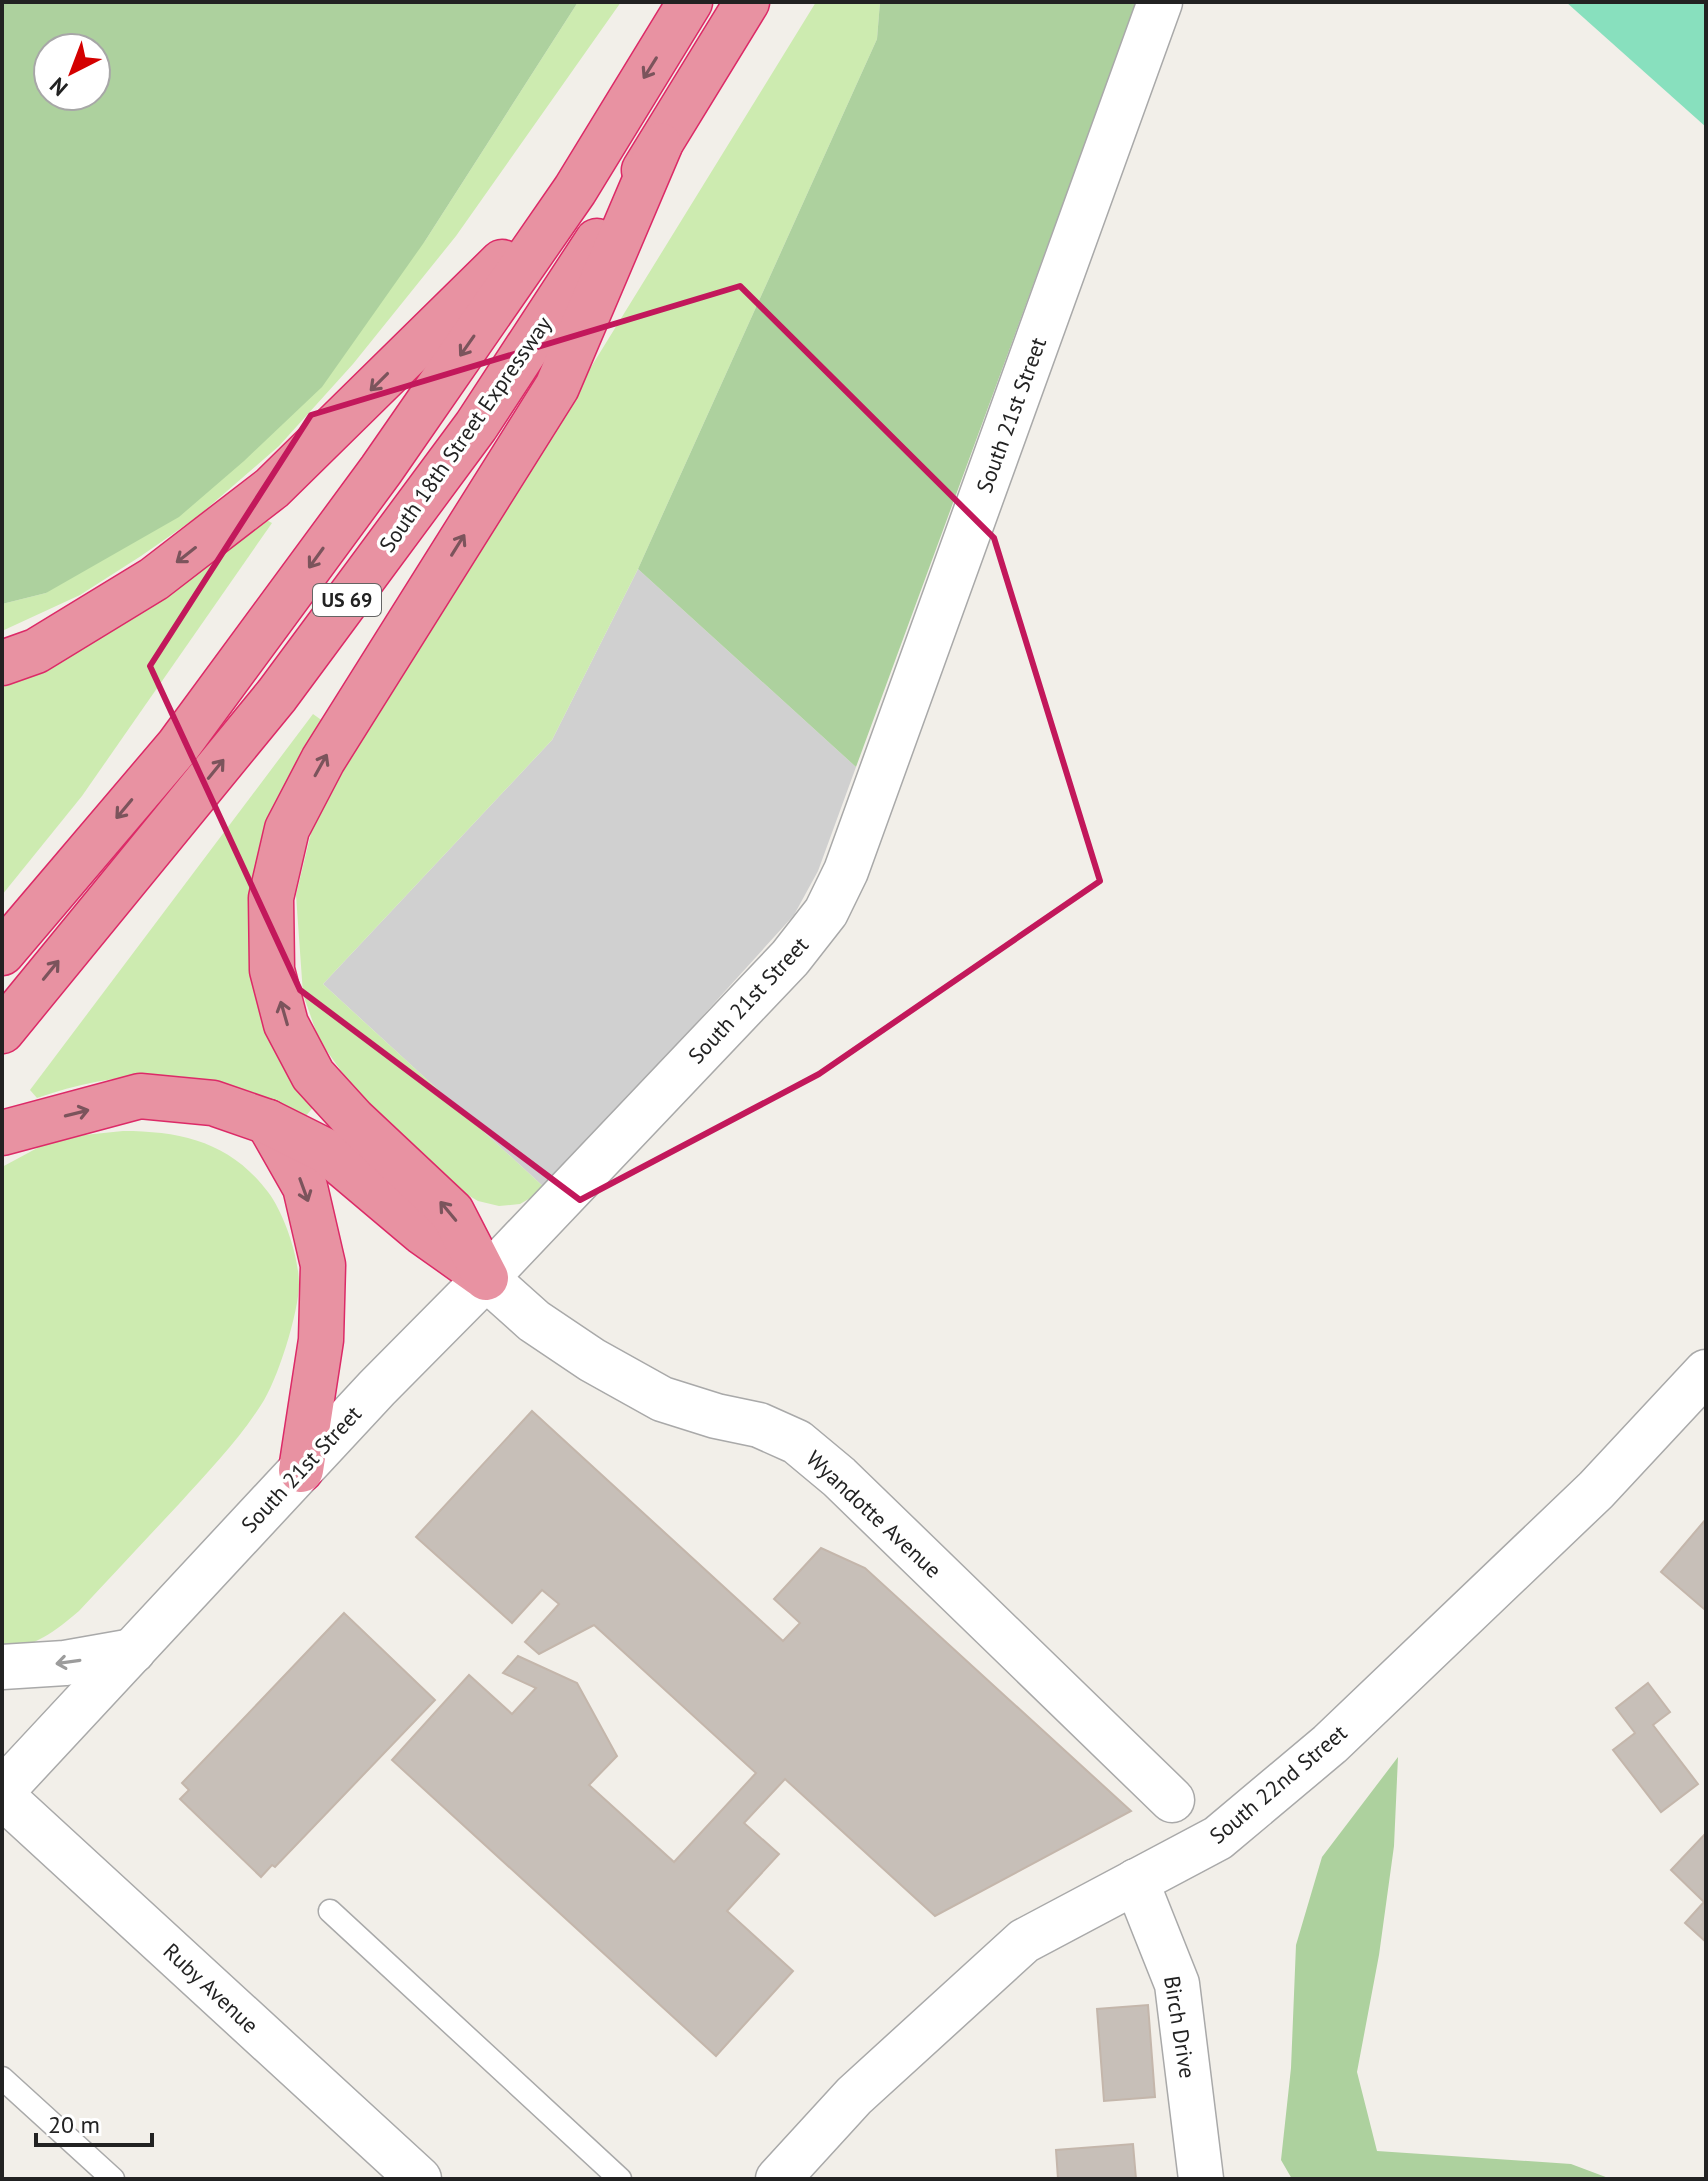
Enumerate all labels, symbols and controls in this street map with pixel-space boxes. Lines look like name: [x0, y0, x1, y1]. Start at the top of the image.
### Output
north arrow: [32, 32, 112, 112]
one-way arrow: [641, 57, 658, 79]
text: N: [44, 72, 73, 102]
street label: South 18th Street Expressway: [373, 310, 558, 557]
street label: South 21st Street: [970, 333, 1052, 497]
one-way arrow: [458, 335, 475, 357]
one-way arrow: [370, 372, 389, 391]
one-way arrow: [451, 534, 467, 557]
one-way arrow: [175, 546, 197, 563]
one-way arrow: [308, 547, 325, 568]
road number: US 69: [313, 584, 381, 616]
one-way arrow: [313, 754, 329, 777]
one-way arrow: [207, 759, 225, 780]
one-way arrow: [115, 798, 133, 819]
street label: South 21st Street: [682, 930, 814, 1069]
one-way arrow: [43, 960, 60, 981]
one-way arrow: [276, 1001, 291, 1027]
one-way arrow: [64, 1104, 90, 1119]
one-way arrow: [298, 1177, 312, 1202]
one-way arrow: [439, 1201, 457, 1221]
street label: South 21st Street: [235, 1399, 367, 1538]
street label: Wyandotte Avenue: [801, 1444, 947, 1584]
one-way arrow: [55, 1655, 81, 1670]
street label: South 22nd Street: [1204, 1718, 1353, 1850]
street label: Ruby Avenue: [158, 1937, 264, 2039]
street label: Birch Drive: [1158, 1974, 1202, 2080]
scale bar: [36, 2097, 152, 2147]
text: 20 m: [48, 2109, 100, 2140]

